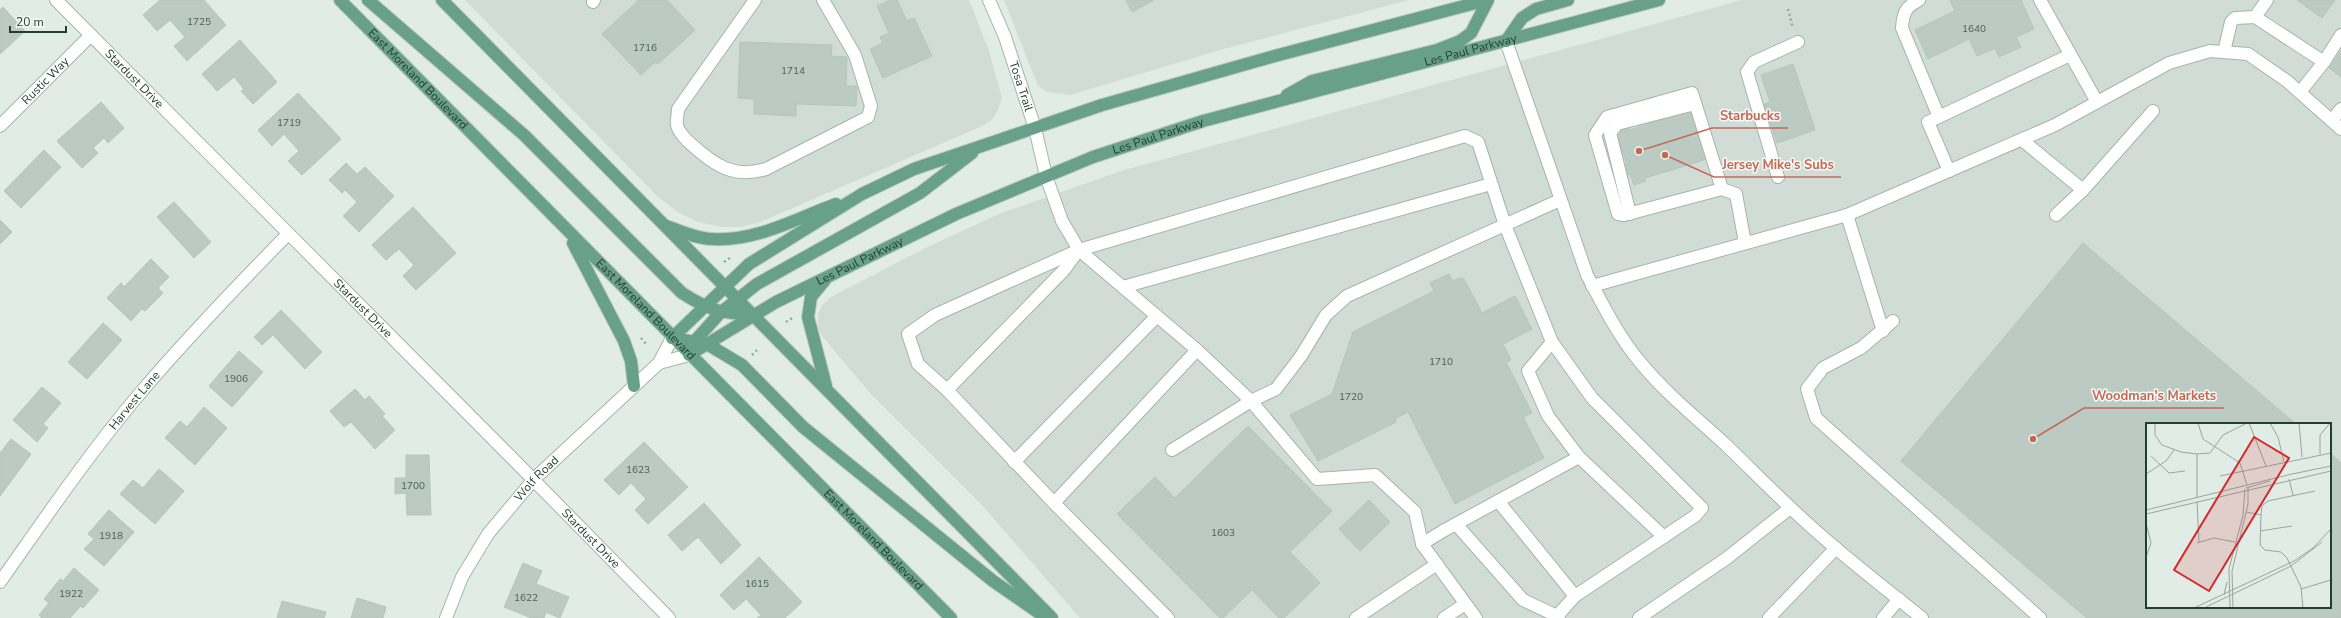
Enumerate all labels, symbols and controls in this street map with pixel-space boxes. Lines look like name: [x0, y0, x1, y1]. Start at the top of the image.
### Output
scale bar: [10, 8, 66, 34]
text: 20 m: [16, 14, 44, 30]
house number: 1725: [187, 15, 211, 29]
house number: 1640: [1962, 22, 1986, 36]
street label: East Moreland Boulevard: [365, 25, 471, 133]
street label: Les Paul Parkway: [1422, 30, 1519, 70]
house number: 1716: [633, 41, 657, 55]
street label: Stardust Drive: [101, 46, 167, 112]
street label: Rustic Way: [18, 53, 73, 108]
street label: Tosa Trail: [1006, 59, 1037, 113]
house number: 1714: [781, 64, 805, 78]
callout: Starbucks: [1712, 103, 1788, 128]
text: Starbucks: [1720, 107, 1780, 125]
street label: Les Paul Parkway: [1110, 113, 1206, 158]
house number: 1719: [277, 116, 301, 130]
callout: Jersey Mike's Subs: [1714, 152, 1841, 177]
text: Jersey Mike's Subs: [1721, 156, 1834, 174]
street label: Les Paul Parkway: [813, 233, 907, 289]
street label: East Moreland Boulevard: [592, 255, 699, 363]
street label: Stardust Drive: [330, 275, 396, 341]
house number: 1710: [1429, 355, 1453, 369]
street label: Harvest Lane: [105, 368, 164, 433]
house number: 1906: [224, 372, 248, 386]
callout: Woodman's Markets: [2084, 383, 2224, 408]
text: Woodman's Markets: [2092, 387, 2216, 405]
house number: 1720: [1339, 390, 1363, 404]
inset map: [2146, 423, 2331, 608]
street label: Wolf Road: [511, 452, 562, 505]
house number: 1623: [626, 463, 650, 477]
house number: 1700: [401, 479, 425, 493]
street label: East Moreland Boulevard: [820, 486, 927, 594]
street label: Stardust Drive: [558, 505, 624, 572]
house number: 1603: [1211, 526, 1235, 540]
house number: 1918: [99, 529, 123, 543]
house number: 1615: [745, 577, 769, 591]
house number: 1922: [59, 587, 83, 601]
house number: 1622: [514, 591, 538, 605]

